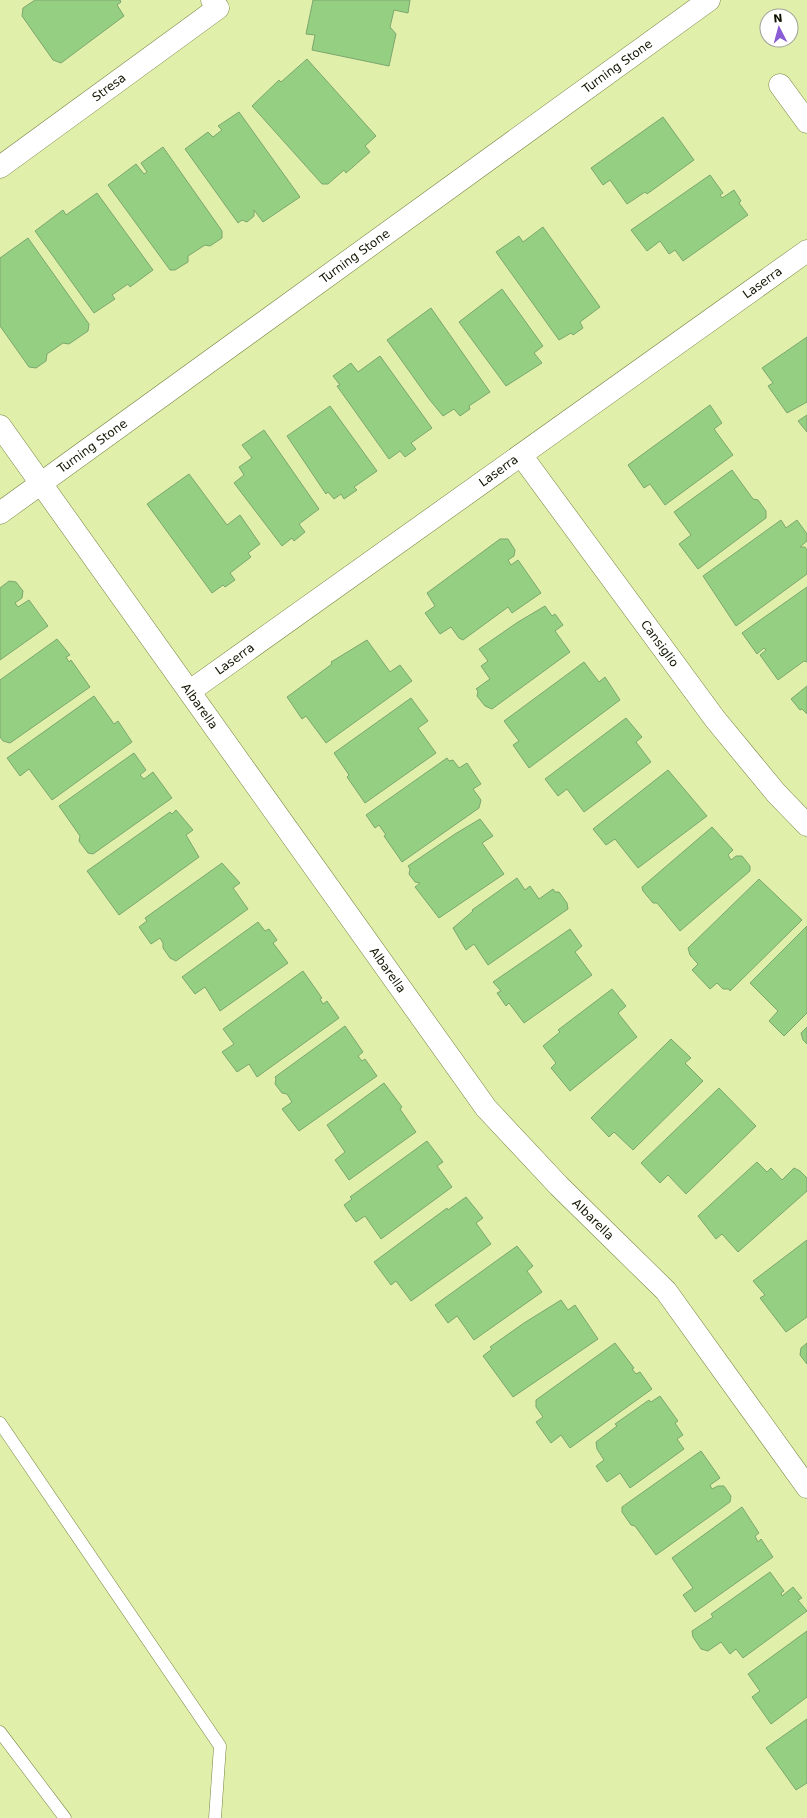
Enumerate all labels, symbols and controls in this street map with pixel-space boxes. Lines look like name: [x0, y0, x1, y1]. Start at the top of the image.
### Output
north arrow: [759, 8, 799, 48]
text: N: [773, 12, 783, 25]
street label: Turning Stone: [579, 36, 655, 97]
street label: Stresa: [90, 71, 129, 104]
street label: Turning Stone: [316, 226, 392, 287]
street label: Laserra: [740, 264, 785, 302]
street label: Turning Stone: [54, 416, 130, 477]
street label: Laserra: [476, 452, 521, 490]
street label: Cansiglio: [638, 617, 681, 670]
street label: Laserra: [213, 640, 257, 678]
street label: Albarella: [179, 681, 221, 732]
street label: Albarella: [367, 945, 409, 996]
street label: Albarella: [569, 1196, 617, 1243]

